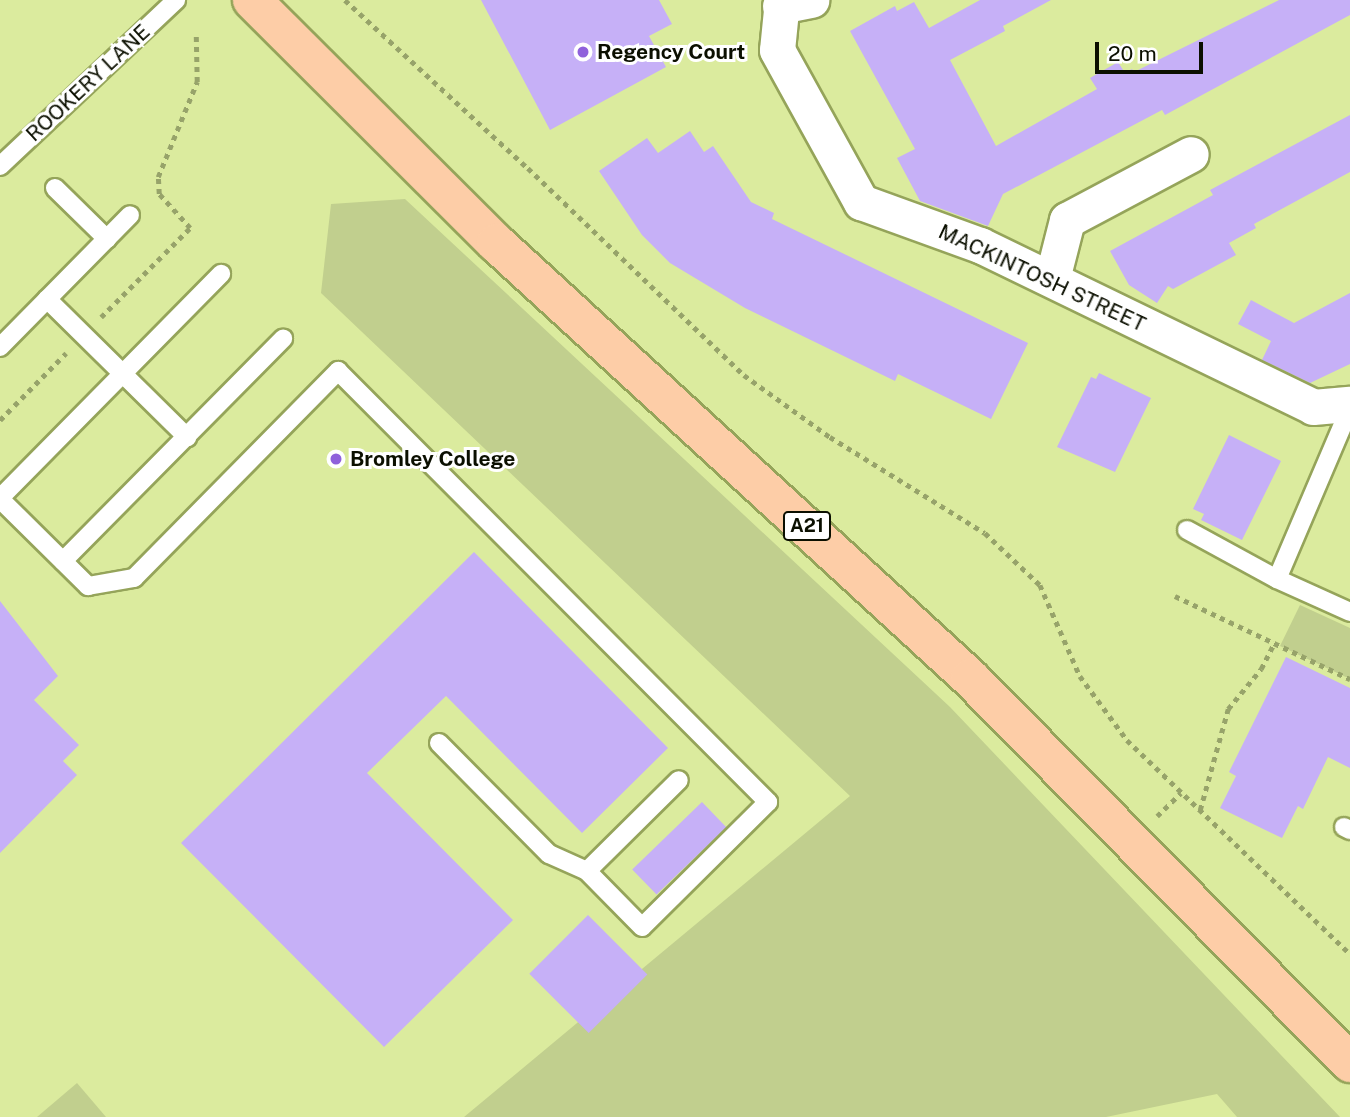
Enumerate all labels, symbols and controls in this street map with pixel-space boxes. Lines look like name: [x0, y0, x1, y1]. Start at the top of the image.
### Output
street label: ROOKERY LANE: [21, 19, 155, 147]
scale bar: [1098, 28, 1206, 72]
place label: Regency Court: [597, 39, 745, 65]
text: 20 m: [1108, 41, 1157, 66]
marker: Regency Court: [575, 44, 591, 60]
street label: MACKINTOSH STREET: [934, 219, 1150, 337]
place label: Bromley College: [350, 446, 516, 472]
marker: Bromley College: [328, 451, 344, 467]
road number: A21: [782, 510, 832, 541]

